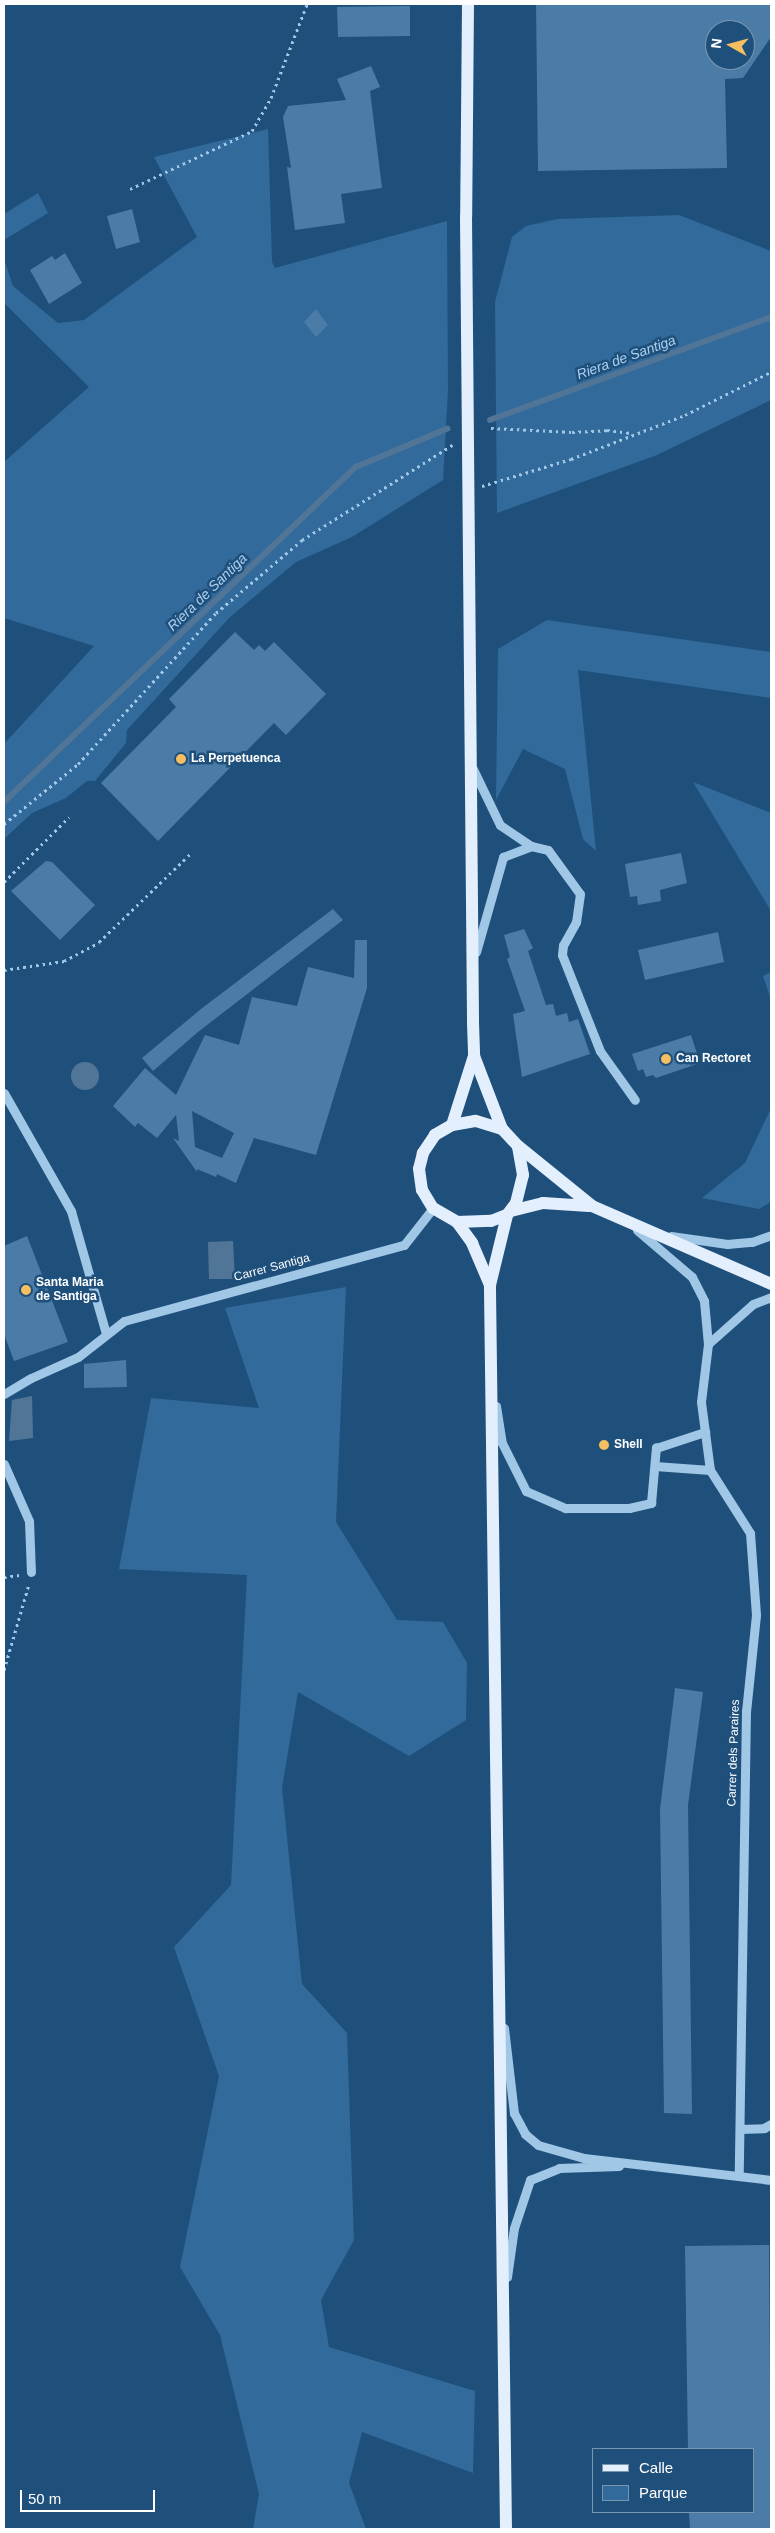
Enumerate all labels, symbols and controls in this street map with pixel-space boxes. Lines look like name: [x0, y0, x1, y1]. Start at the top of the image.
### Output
north arrow: [705, 20, 755, 70]
text: N: [708, 37, 725, 49]
water label: Riera de Santiga: [574, 331, 678, 383]
water label: Riera de Santiga: [164, 550, 250, 634]
place label: La Perpetuenca: [191, 752, 280, 766]
marker: La Perpetuenca: [175, 753, 187, 765]
place label: Can Rectoret: [676, 1052, 751, 1066]
marker: Can Rectoret: [660, 1053, 672, 1065]
street label: Carrer Santiga: [232, 1251, 312, 1285]
place label: Santa Maria de Santiga: [36, 1276, 103, 1304]
marker: Santa Maria de Santiga: [20, 1284, 32, 1296]
place label: Shell: [614, 1438, 643, 1452]
marker: Shell: [598, 1439, 610, 1451]
street label: Carrer dels Paraires: [725, 1699, 743, 1807]
legend: [592, 2448, 755, 2513]
text: Calle: [639, 2459, 673, 2476]
scale bar: [22, 2480, 158, 2512]
text: Parque: [639, 2484, 687, 2501]
text: 50 m: [28, 2490, 61, 2507]

